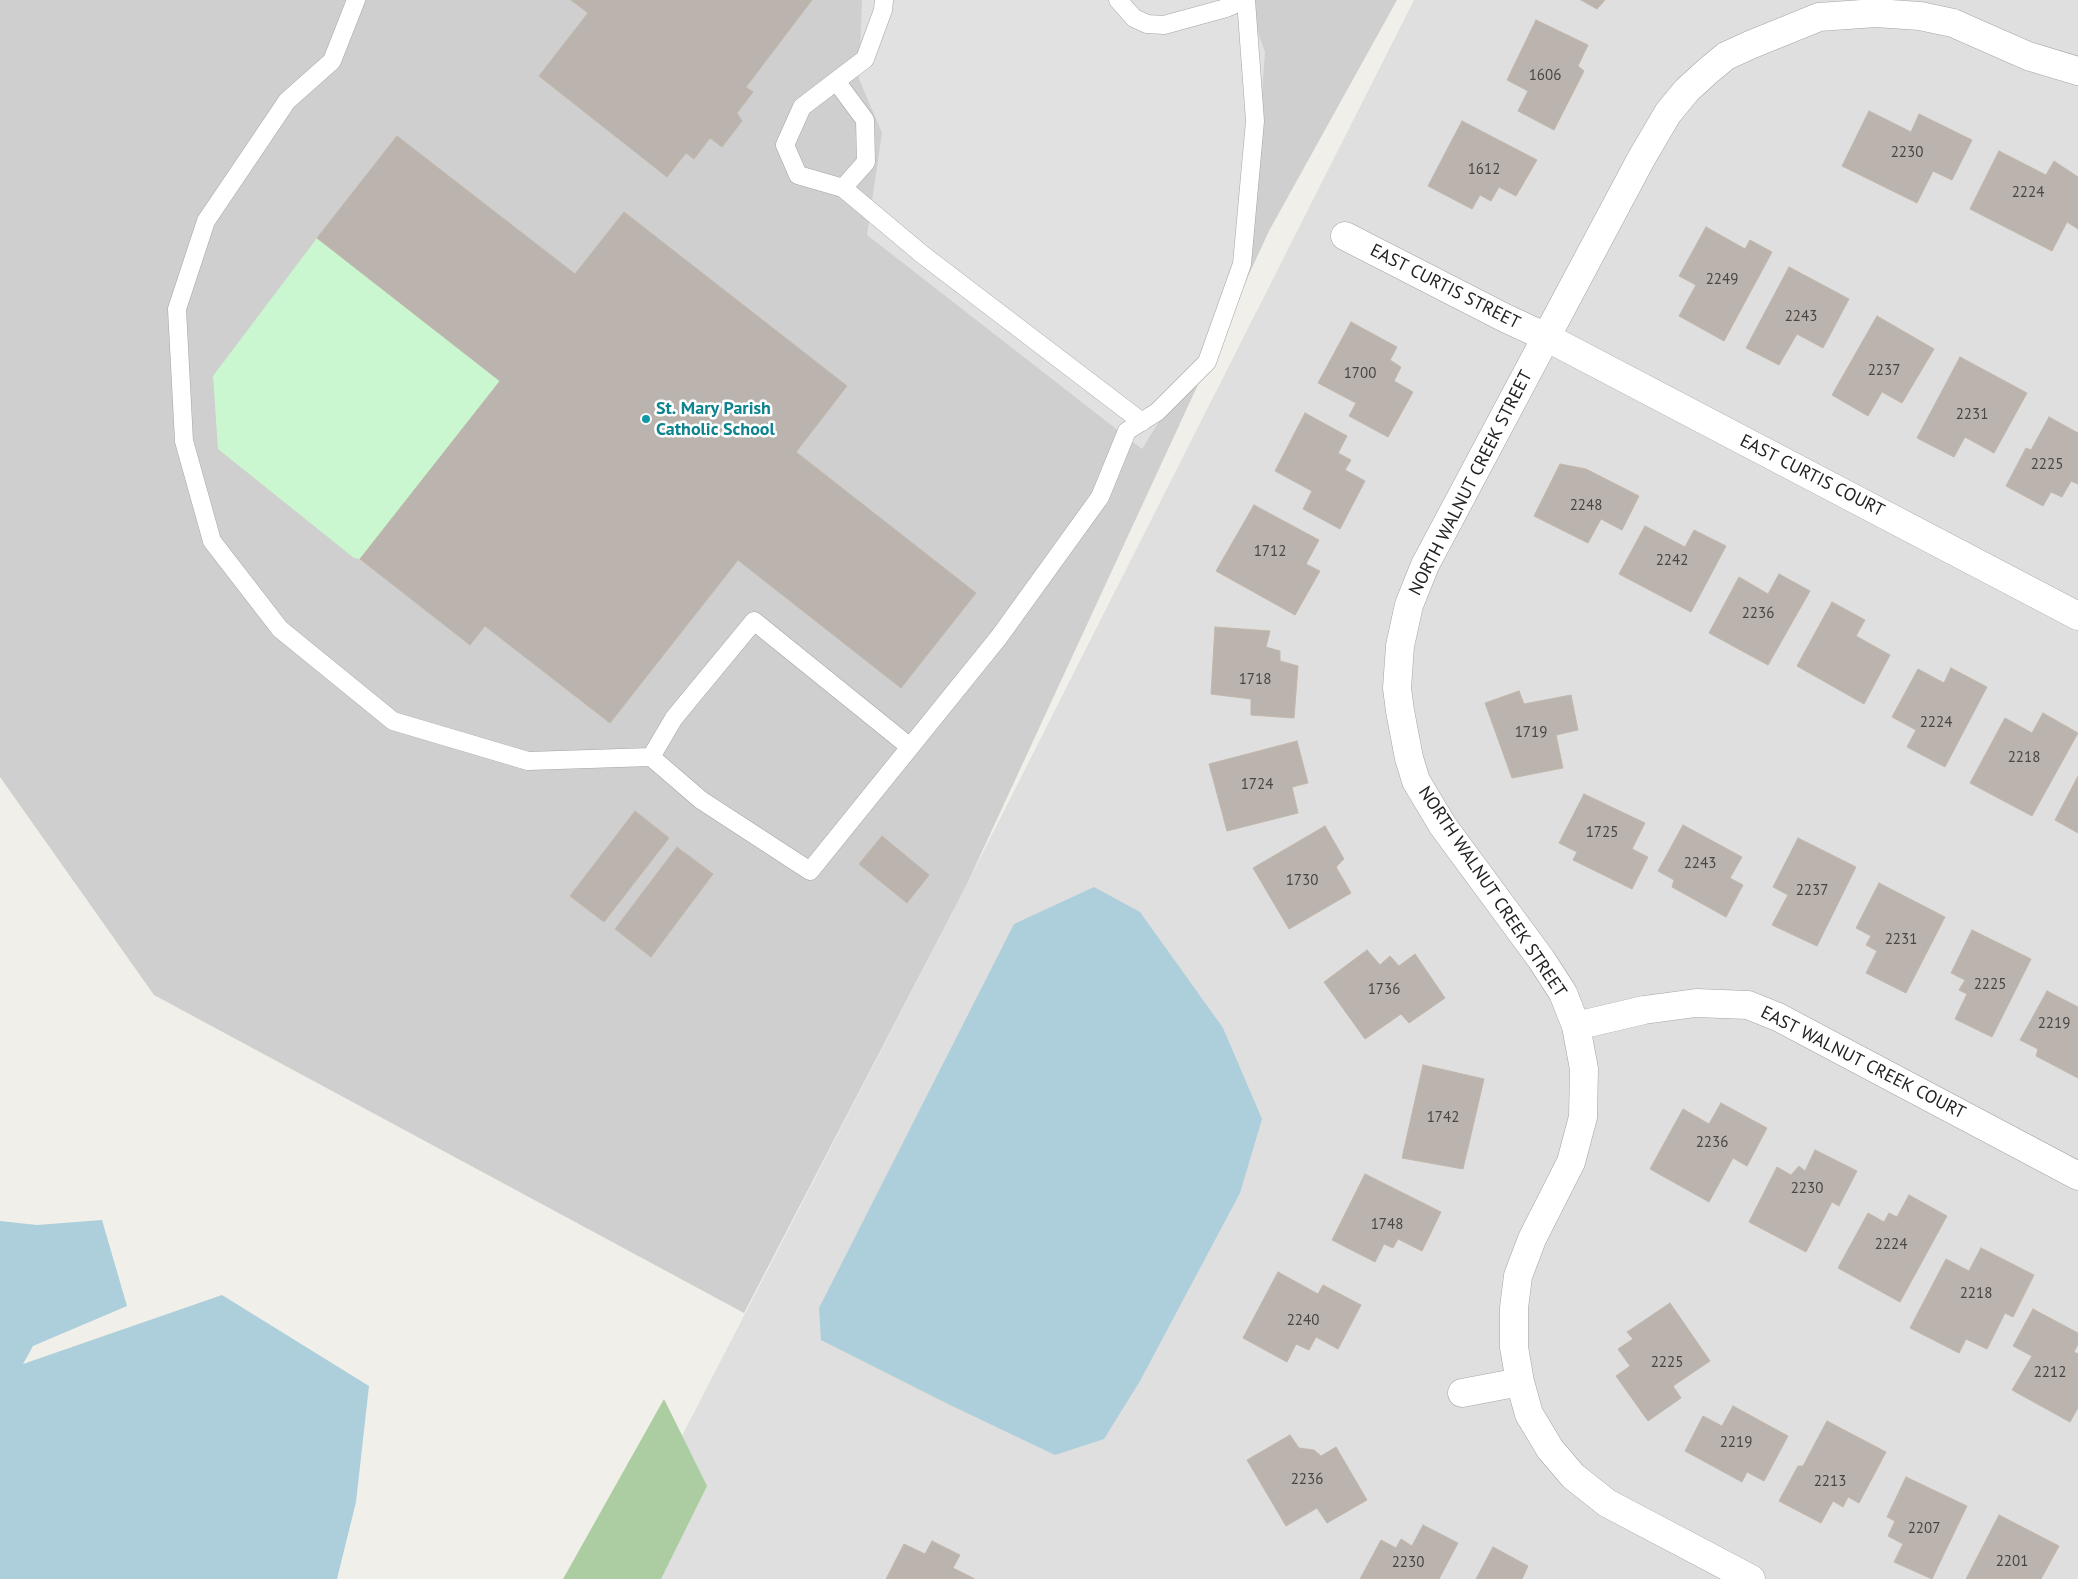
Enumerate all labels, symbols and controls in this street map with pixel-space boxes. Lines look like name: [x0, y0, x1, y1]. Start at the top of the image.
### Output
house number: 1606: [1529, 67, 1561, 85]
house number: 2230: [1891, 144, 1923, 162]
house number: 1612: [1468, 161, 1500, 179]
house number: 2224: [2012, 184, 2044, 202]
street label: EAST CURTIS STREET: [1366, 240, 1524, 334]
house number: 2249: [1706, 271, 1738, 289]
house number: 2243: [1785, 308, 1817, 326]
house number: 2237: [1868, 362, 1900, 380]
house number: 1700: [1344, 365, 1376, 383]
street label: NORTH WALNUT CREEK STREET: [1405, 367, 1537, 599]
place label: St. Mary Parish Catholic School: [656, 398, 775, 440]
house number: 2231: [1956, 406, 1988, 424]
marker: St. Mary Parish Catholic School: [640, 413, 652, 425]
street label: EAST CURTIS COURT: [1736, 430, 1888, 522]
house number: 2225: [2031, 456, 2063, 474]
house number: 2248: [1570, 497, 1602, 515]
house number: 1712: [1254, 543, 1286, 561]
house number: 2242: [1656, 552, 1688, 570]
house number: 2236: [1742, 605, 1774, 623]
house number: 1718: [1239, 671, 1271, 689]
house number: 2224: [1920, 714, 1952, 732]
house number: 1719: [1515, 724, 1547, 742]
house number: 2218: [2008, 749, 2040, 767]
house number: 1724: [1241, 776, 1273, 794]
street label: NORTH WALNUT CREEK STREET: [1413, 783, 1571, 1001]
house number: 1725: [1586, 824, 1618, 842]
house number: 2243: [1684, 855, 1716, 873]
house number: 1730: [1286, 872, 1318, 890]
house number: 2237: [1796, 882, 1828, 900]
house number: 2231: [1885, 931, 1917, 949]
house number: 2225: [1974, 976, 2006, 994]
house number: 1736: [1368, 981, 1400, 999]
street label: EAST WALNUT CREEK COURT: [1757, 1002, 1969, 1124]
house number: 2219: [2038, 1015, 2070, 1033]
house number: 1742: [1427, 1109, 1459, 1127]
house number: 2236: [1696, 1134, 1728, 1152]
house number: 2230: [1791, 1180, 1823, 1198]
house number: 1748: [1371, 1216, 1403, 1234]
house number: 2224: [1875, 1236, 1907, 1254]
house number: 2218: [1960, 1285, 1992, 1303]
house number: 2240: [1287, 1312, 1319, 1330]
house number: 2225: [1651, 1354, 1683, 1372]
house number: 2212: [2034, 1364, 2066, 1382]
house number: 2219: [1720, 1434, 1752, 1452]
house number: 2236: [1291, 1471, 1323, 1489]
house number: 2213: [1814, 1473, 1846, 1491]
house number: 2207: [1908, 1520, 1940, 1538]
house number: 2201: [1996, 1553, 2028, 1571]
house number: 2230: [1392, 1554, 1424, 1572]

